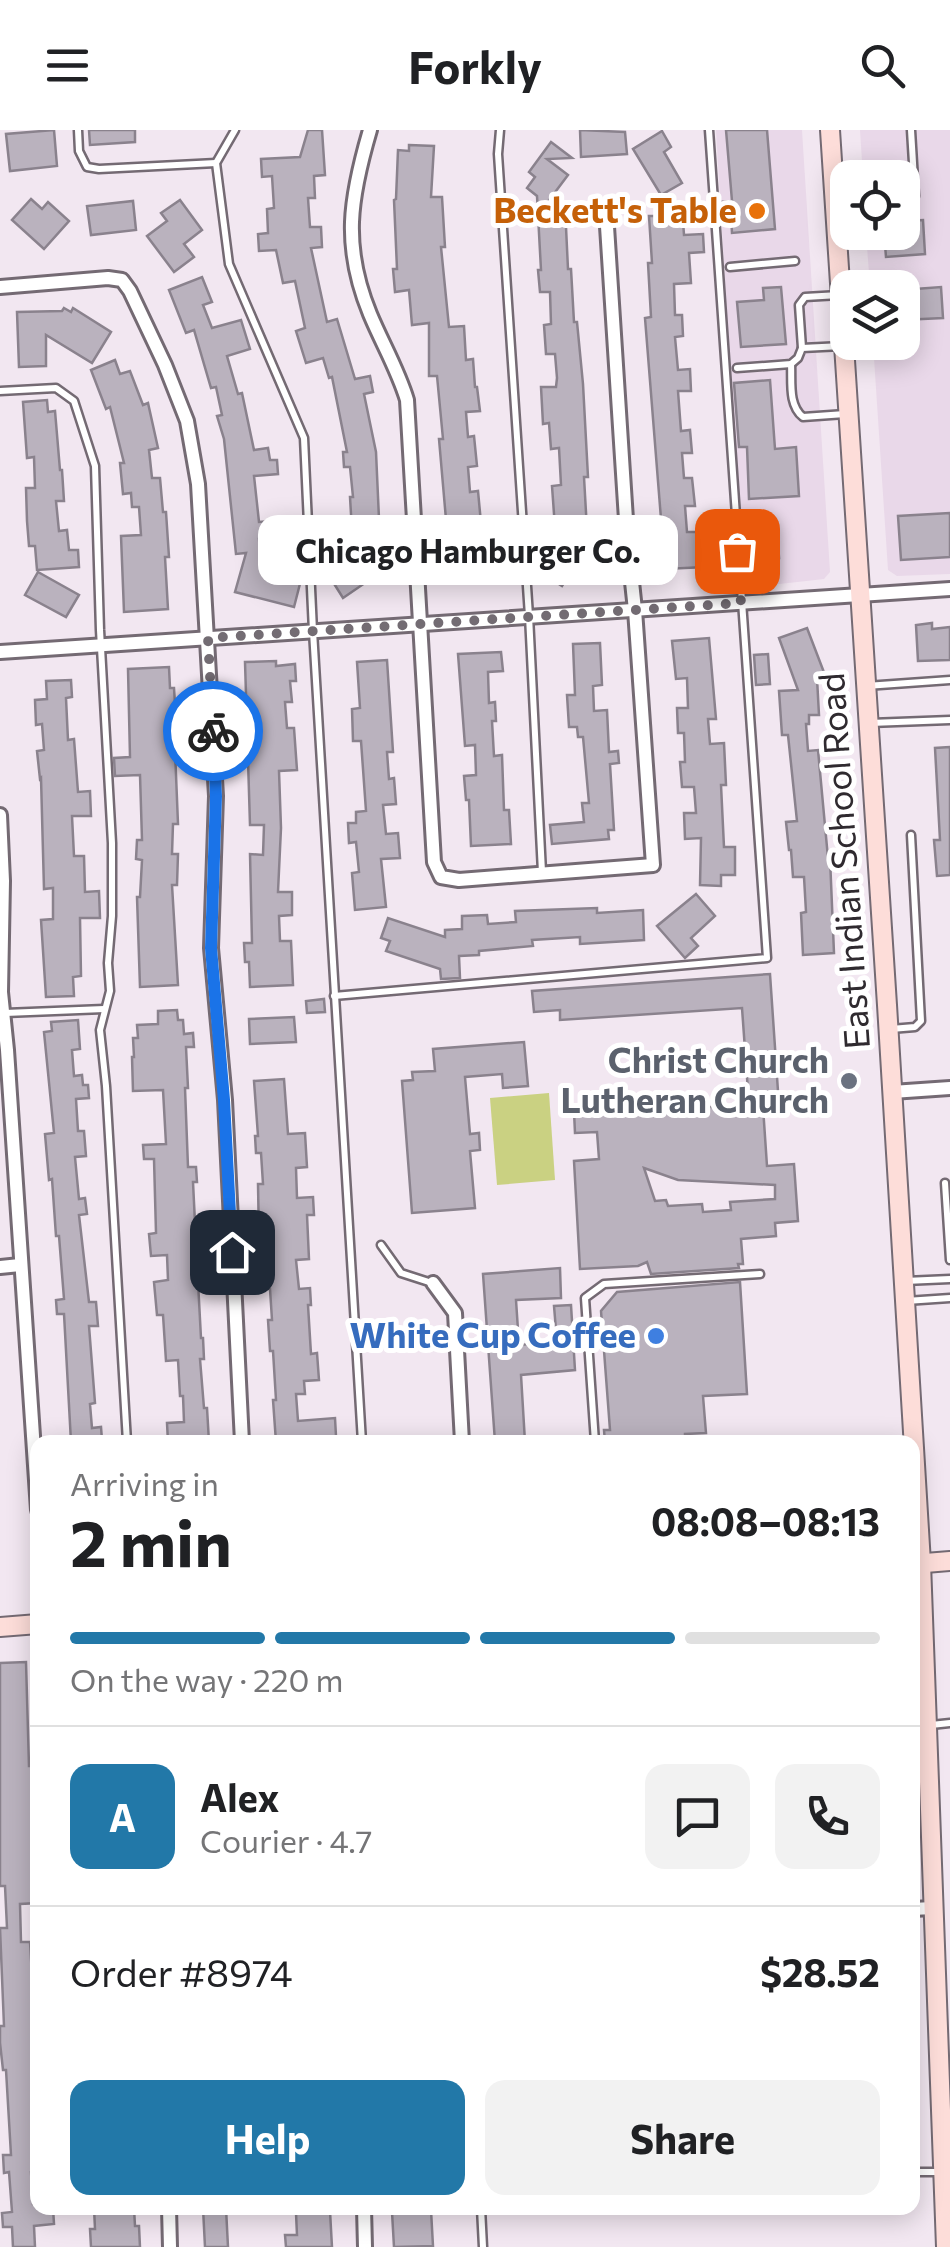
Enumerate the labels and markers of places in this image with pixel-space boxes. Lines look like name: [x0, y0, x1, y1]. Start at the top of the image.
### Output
place label: Beckett's Table: [493, 187, 737, 230]
marker: Beckett's Table: [746, 200, 768, 222]
pin: [695, 509, 780, 594]
callout: Chicago Hamburger Co.: [257, 516, 677, 586]
place label: Christ Church Lutheran Church: [560, 1037, 829, 1120]
marker: Christ Church Lutheran Church: [838, 1070, 860, 1092]
pin: [190, 1210, 275, 1295]
place label: White Cup Coffee: [350, 1312, 636, 1355]
marker: White Cup Coffee: [645, 1325, 667, 1347]

